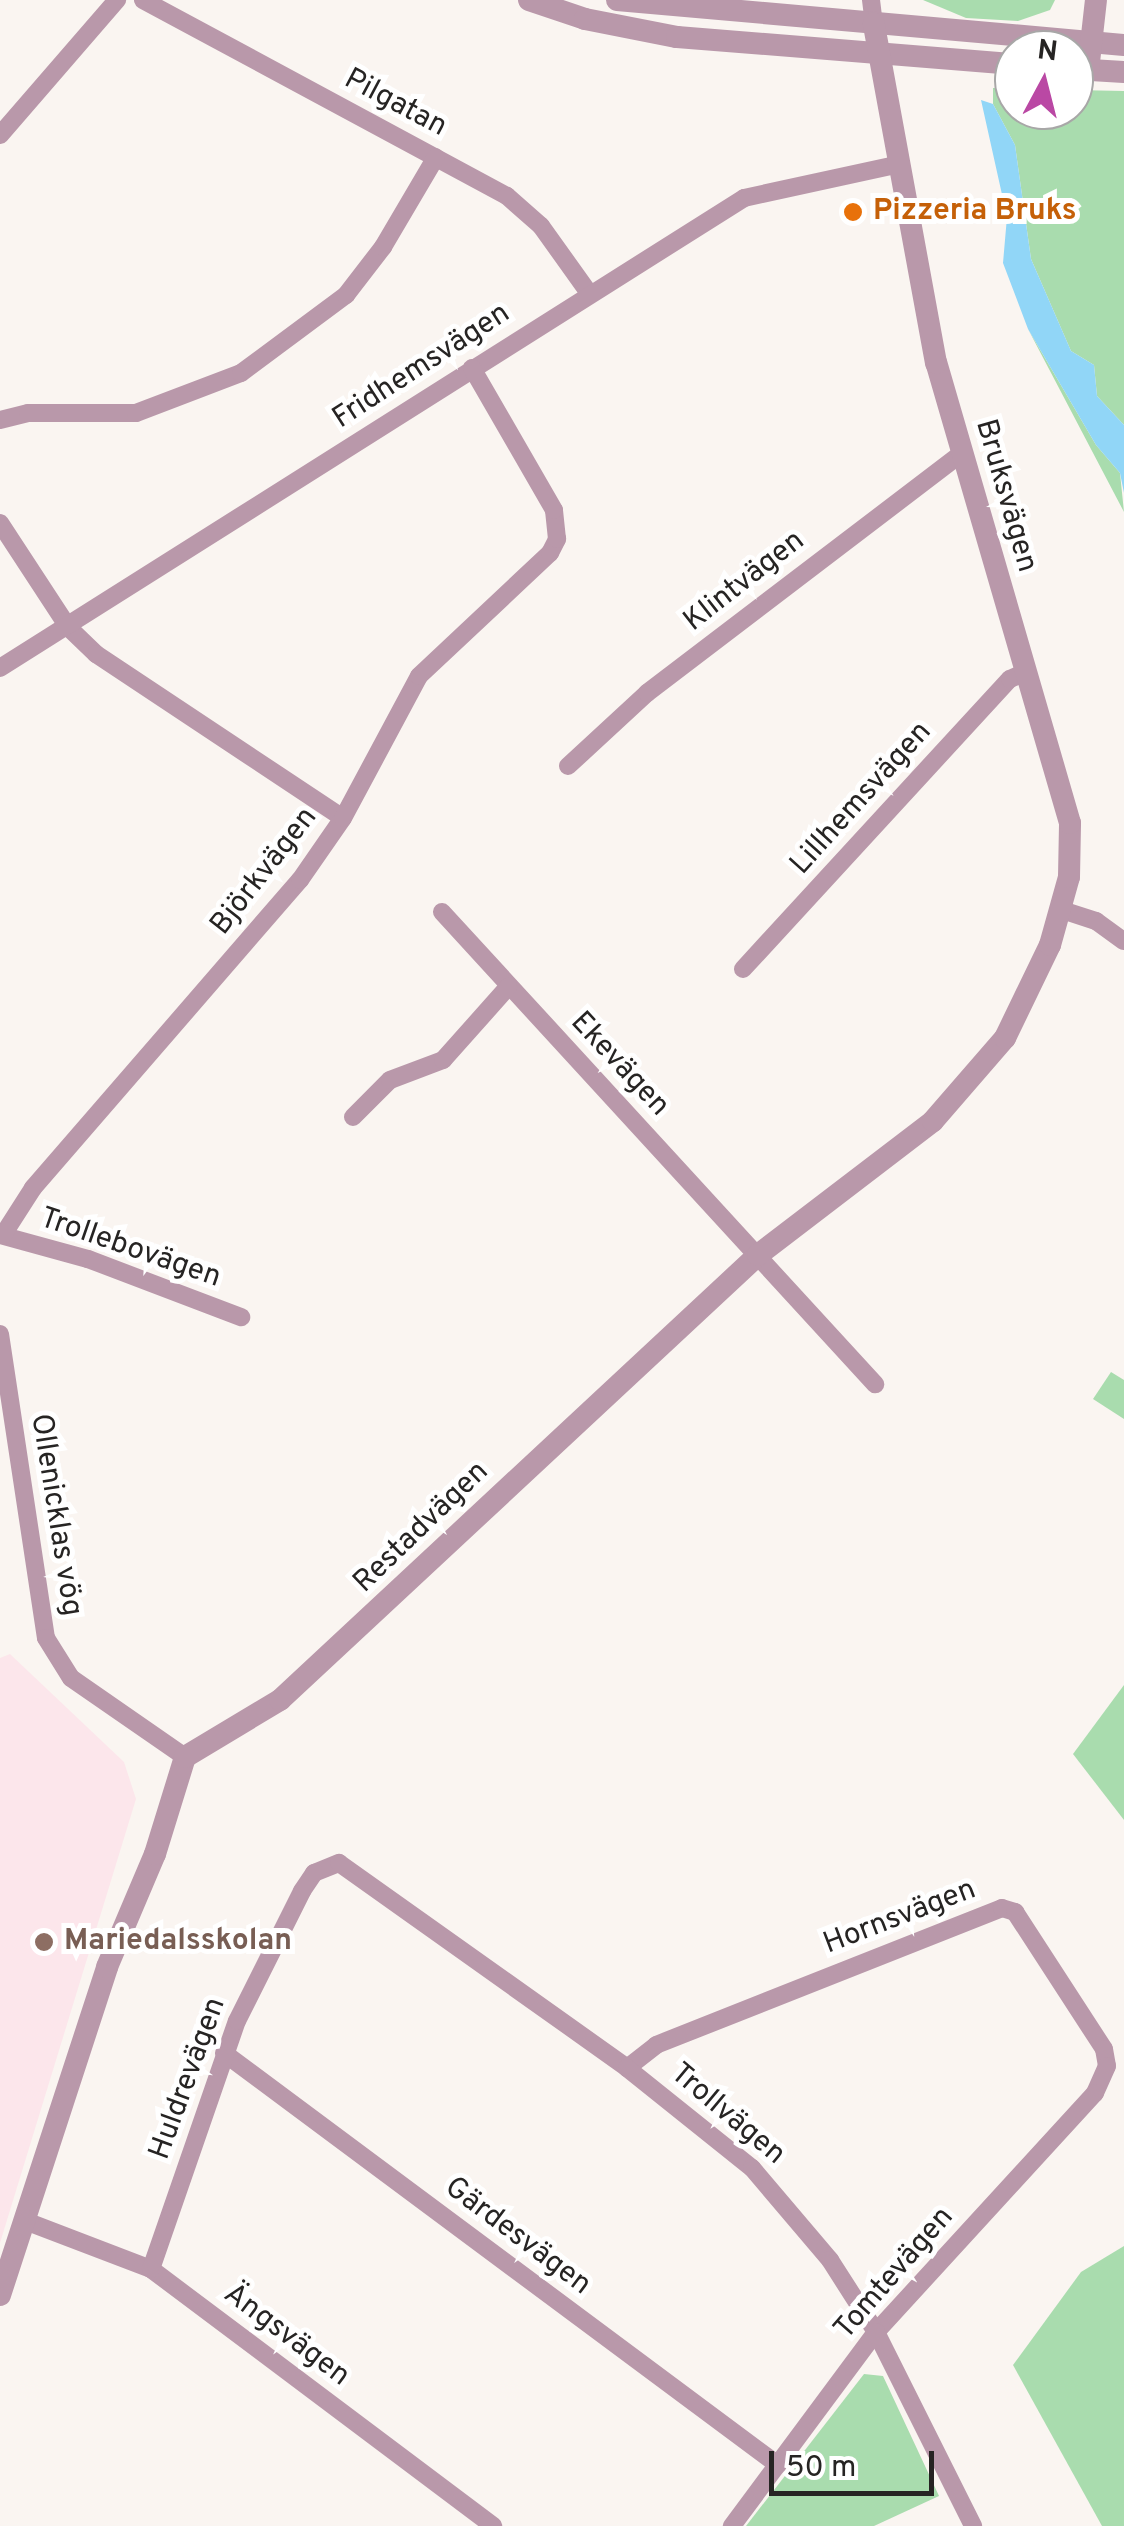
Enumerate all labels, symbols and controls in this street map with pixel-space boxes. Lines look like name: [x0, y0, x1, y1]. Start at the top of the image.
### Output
north arrow: [994, 30, 1094, 130]
text: N: [1035, 33, 1060, 71]
street label: Pilgatan: [338, 62, 452, 146]
place label: Pizzeria Bruks: [873, 194, 1077, 230]
marker: Pizzeria Bruks: [842, 201, 864, 223]
street label: Fridhemsvägen: [327, 296, 517, 438]
street label: Bruksvägen: [966, 415, 1044, 577]
street label: Klintvägen: [678, 524, 812, 640]
street label: Lillhemsvägen: [784, 715, 940, 883]
street label: Björkvägen: [204, 801, 326, 943]
street label: Ekevägen: [562, 1005, 676, 1125]
street label: Trollebovägen: [35, 1201, 225, 1297]
street label: Ollenicklas vög: [21, 1411, 89, 1619]
street label: Restadvägen: [347, 1455, 497, 1601]
street label: Hornsvägen: [819, 1872, 981, 1964]
place label: Mariedalsskolan: [64, 1924, 292, 1960]
marker: Mariedalsskolan: [33, 1931, 55, 1953]
street label: Huldrevägen: [143, 1993, 235, 2165]
street label: Trollvägen: [662, 2057, 792, 2173]
street label: Gärdesvägen: [437, 2170, 597, 2304]
street label: Tomtevägen: [828, 2200, 962, 2348]
street label: Ängsvägen: [216, 2277, 356, 2395]
scale bar: [774, 2431, 939, 2493]
text: 50 m: [786, 2450, 856, 2487]

